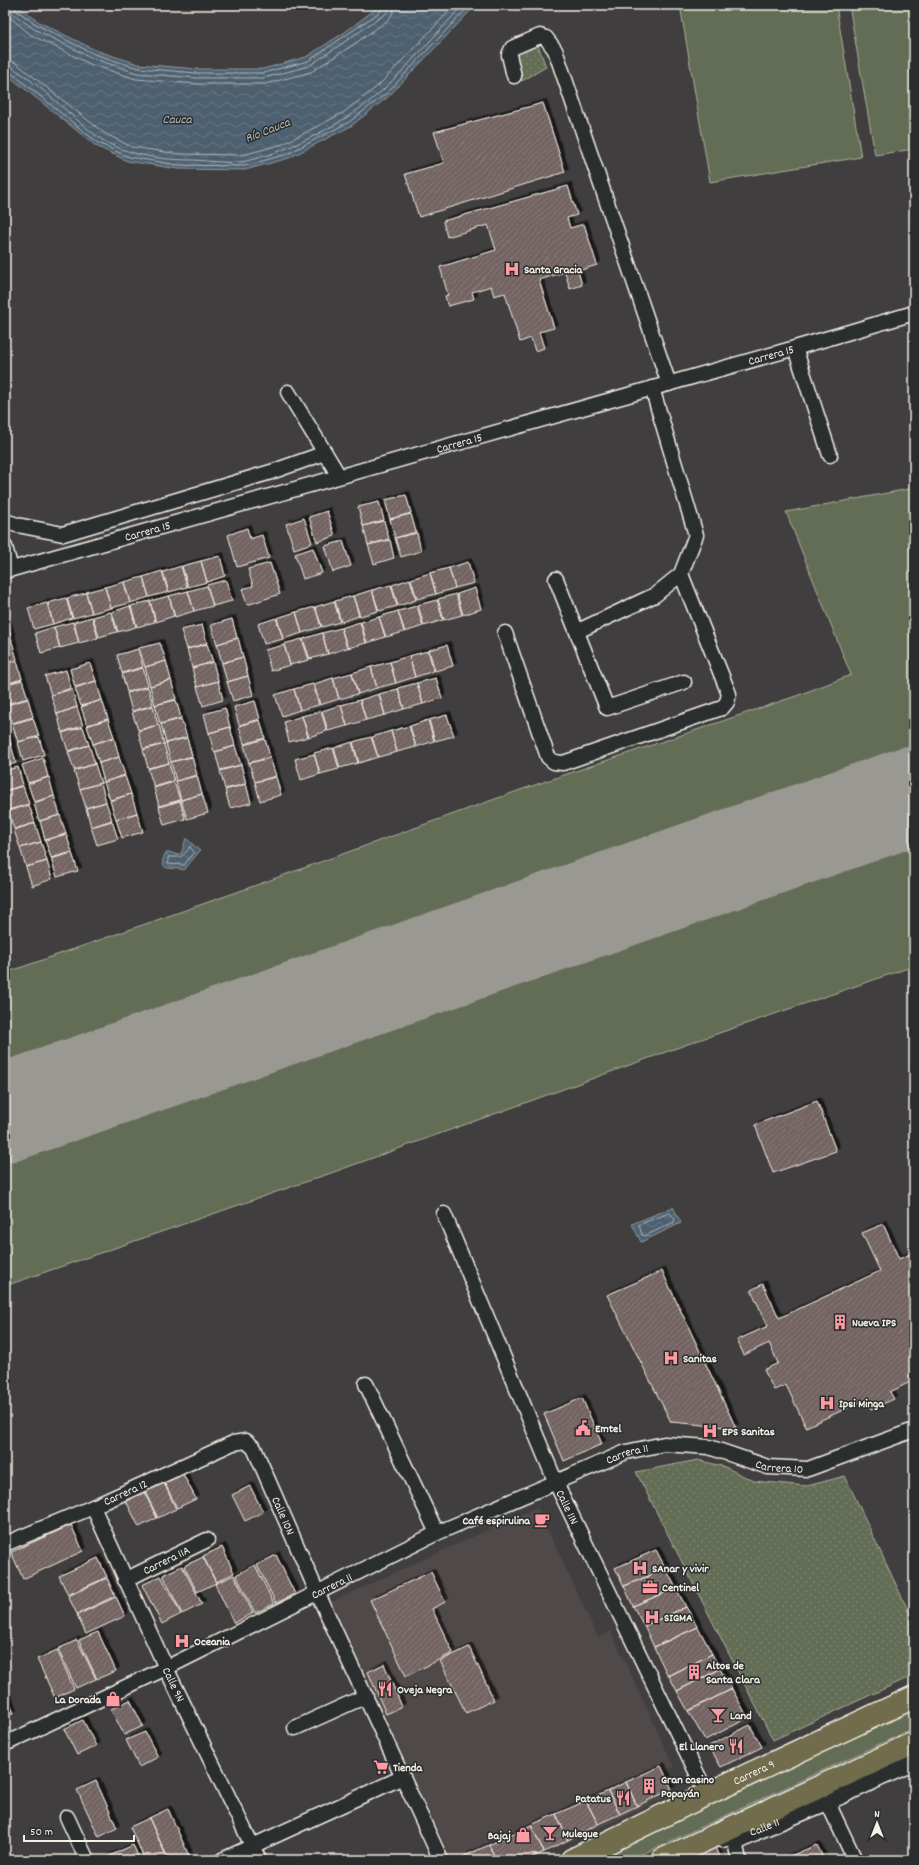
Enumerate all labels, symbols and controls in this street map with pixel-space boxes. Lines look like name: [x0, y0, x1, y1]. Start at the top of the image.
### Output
water label: Cauca: [162, 111, 193, 130]
water label: Río Cauca: [243, 113, 294, 149]
hospital icon: Santa Gracia: [503, 260, 521, 278]
place label: Santa Gracia: [524, 262, 583, 279]
street label: Carrera 15: [747, 342, 796, 371]
street label: Carrera 15: [435, 430, 484, 459]
street label: Carrera 15: [123, 518, 173, 547]
building icon: Nueva IPS: [831, 1313, 849, 1331]
place label: Nueva IPS: [852, 1315, 896, 1332]
hospital icon: Sanitas: [662, 1349, 680, 1367]
place label: Sanitas: [683, 1351, 717, 1368]
hospital icon: Ipsi Minga: [818, 1394, 836, 1412]
place label: Ipsi Minga: [839, 1396, 885, 1413]
public building icon: Emtel: [574, 1419, 592, 1437]
place label: Emtel: [595, 1421, 621, 1438]
hospital icon: EPS Sanitas: [701, 1422, 719, 1440]
place label: EPS Sanitas: [722, 1424, 775, 1441]
street label: Carrera 11: [604, 1441, 650, 1470]
street label: Carrera 10: [753, 1456, 804, 1479]
street label: Carrera 12: [101, 1476, 151, 1511]
street label: Calle 11N: [551, 1487, 582, 1528]
street label: Calle 10N: [266, 1494, 298, 1538]
cafe icon: Café espirulina: [533, 1511, 551, 1529]
place label: Café espirulina: [462, 1513, 531, 1530]
street label: Carrera 11A: [141, 1542, 194, 1580]
hospital icon: SAnar y vivir: [631, 1559, 649, 1577]
place label: SAnar y vivir: [652, 1561, 709, 1578]
street label: Carrera 11: [309, 1569, 356, 1604]
office icon: Centinel: [641, 1578, 659, 1596]
place label: Centinel: [662, 1580, 699, 1597]
hospital icon: SIGMA: [643, 1608, 661, 1626]
place label: SIGMA: [664, 1610, 693, 1627]
hospital icon: Oceania: [173, 1632, 191, 1650]
place label: Oceania: [194, 1634, 231, 1651]
place label: Altos de Santa Clara: [706, 1658, 761, 1689]
building icon: Altos de Santa Clara: [685, 1663, 703, 1681]
street label: Calle 9N: [157, 1665, 188, 1705]
restaurant icon: Oveja Negra: [376, 1680, 394, 1698]
place label: Oveja Negra: [397, 1682, 454, 1699]
shop icon: La Dorada: [104, 1690, 122, 1708]
place label: La Dorada: [55, 1692, 102, 1709]
bar icon: Land: [709, 1706, 727, 1724]
place label: Land: [730, 1708, 752, 1725]
restaurant icon: El Llanero: [727, 1737, 745, 1755]
place label: El Llanero: [679, 1739, 725, 1756]
street label: Carrera 9: [731, 1756, 778, 1790]
supermarket icon: Tienda: [372, 1758, 390, 1776]
place label: Tienda: [393, 1760, 423, 1777]
place label: Gran casino Popayán: [661, 1772, 715, 1803]
building icon: Gran casino Popayán: [640, 1777, 658, 1795]
restaurant icon: Patatus: [614, 1789, 632, 1807]
place label: Patatus: [575, 1791, 611, 1808]
north arrow: [857, 1803, 897, 1843]
text: N: [874, 1807, 880, 1823]
street label: Calle 11: [748, 1815, 782, 1841]
scale bar: [24, 1817, 134, 1843]
text: 50 m: [30, 1824, 53, 1841]
bar icon: Mulegue: [541, 1824, 559, 1842]
shop icon: Bajaj: [514, 1826, 532, 1844]
place label: Mulegue: [562, 1826, 599, 1843]
place label: Bajaj: [488, 1828, 511, 1845]

